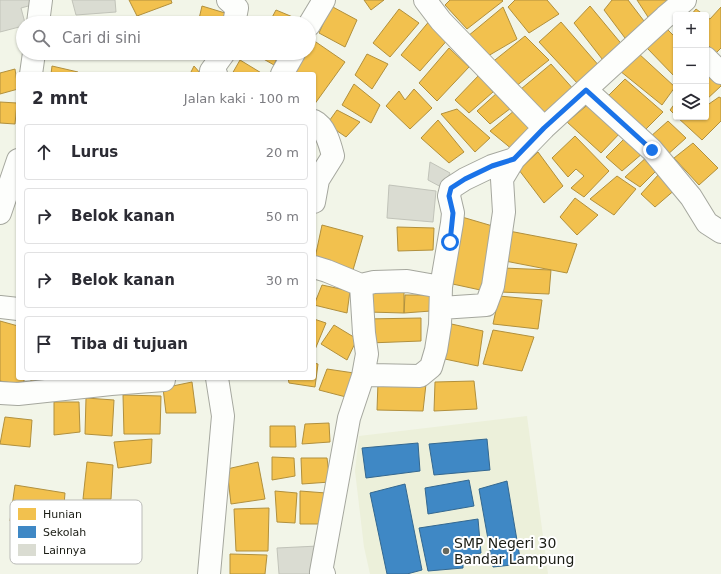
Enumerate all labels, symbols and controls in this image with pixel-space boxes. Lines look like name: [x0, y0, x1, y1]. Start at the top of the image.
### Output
map controls: [673, 12, 709, 120]
button: +: [673, 12, 709, 48]
search box: [16, 16, 316, 60]
icon: search: [30, 27, 52, 49]
text: Cari di sini: [62, 29, 141, 47]
button: −: [673, 48, 709, 84]
button: layers: [673, 84, 709, 120]
text: 2 mnt: [32, 88, 88, 108]
text: Jalan kaki · 100 m: [184, 91, 300, 106]
icon: ahead: [33, 141, 55, 163]
route end: [643, 141, 661, 159]
text: Lurus: [71, 143, 118, 161]
text: 20 m: [266, 145, 299, 160]
icon: right: [33, 205, 55, 227]
text: Belok kanan: [71, 207, 175, 225]
text: 50 m: [266, 209, 299, 224]
route start: [441, 233, 459, 251]
icon: right: [33, 269, 55, 291]
text: Belok kanan: [71, 271, 175, 289]
text: 30 m: [266, 273, 299, 288]
icon: arrive: [33, 333, 55, 355]
text: Tiba di tujuan: [71, 335, 188, 353]
legend: [10, 500, 142, 564]
text: Hunian: [43, 508, 82, 521]
text: Sekolah: [43, 526, 86, 539]
place label: SMP Negeri 30 Bandar Lampung: [454, 535, 574, 567]
text: Lainnya: [43, 544, 86, 557]
marker: SMP Negeri 30 Bandar Lampung: [441, 546, 451, 556]

